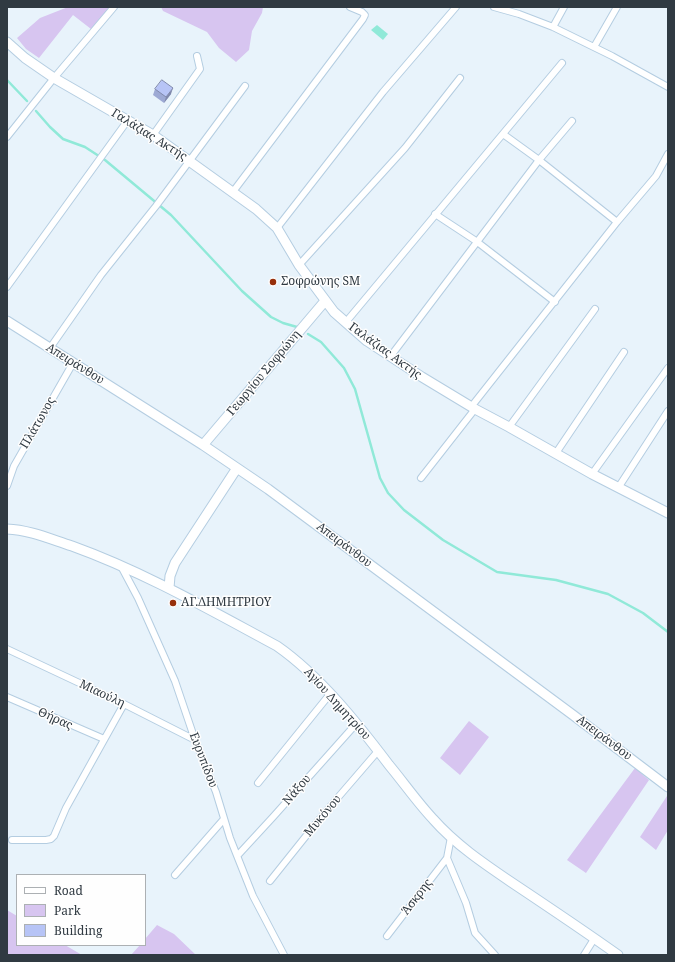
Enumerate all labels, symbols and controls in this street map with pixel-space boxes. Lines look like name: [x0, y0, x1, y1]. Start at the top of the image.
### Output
street label: Γαλάζιας Ακτής: [109, 106, 189, 164]
place label: Σοφρώνης SM: [281, 275, 360, 289]
marker: Σοφρώνης SM: [268, 277, 278, 287]
street label: Γαλάζιας Ακτής: [346, 320, 424, 382]
street label: Γεωργίου Σοφρώνη: [224, 327, 304, 419]
street label: Απειράνθου: [43, 340, 107, 388]
street label: Πλάτωνος: [17, 394, 59, 452]
street label: Απειράνθου: [313, 519, 375, 571]
place label: ΑΓ.ΔΗΜΗΤΡΙΟΥ: [181, 596, 271, 610]
marker: ΑΓ.ΔΗΜΗΤΡΙΟΥ: [168, 598, 178, 608]
street label: Αγίου Δημητρίου: [301, 665, 373, 743]
street label: Μιαούλη: [77, 677, 127, 711]
street label: Θήρας: [35, 705, 75, 733]
street label: Απειράνθου: [573, 712, 635, 764]
street label: Ευρυπίδου: [186, 730, 220, 790]
street label: Νάξου: [280, 772, 314, 808]
street label: Μυκόνου: [301, 792, 345, 840]
legend: [16, 874, 146, 946]
street label: Άσκρης: [399, 876, 435, 918]
text: Road: [54, 882, 83, 899]
text: Park: [54, 902, 81, 919]
text: Building: [54, 922, 102, 939]

